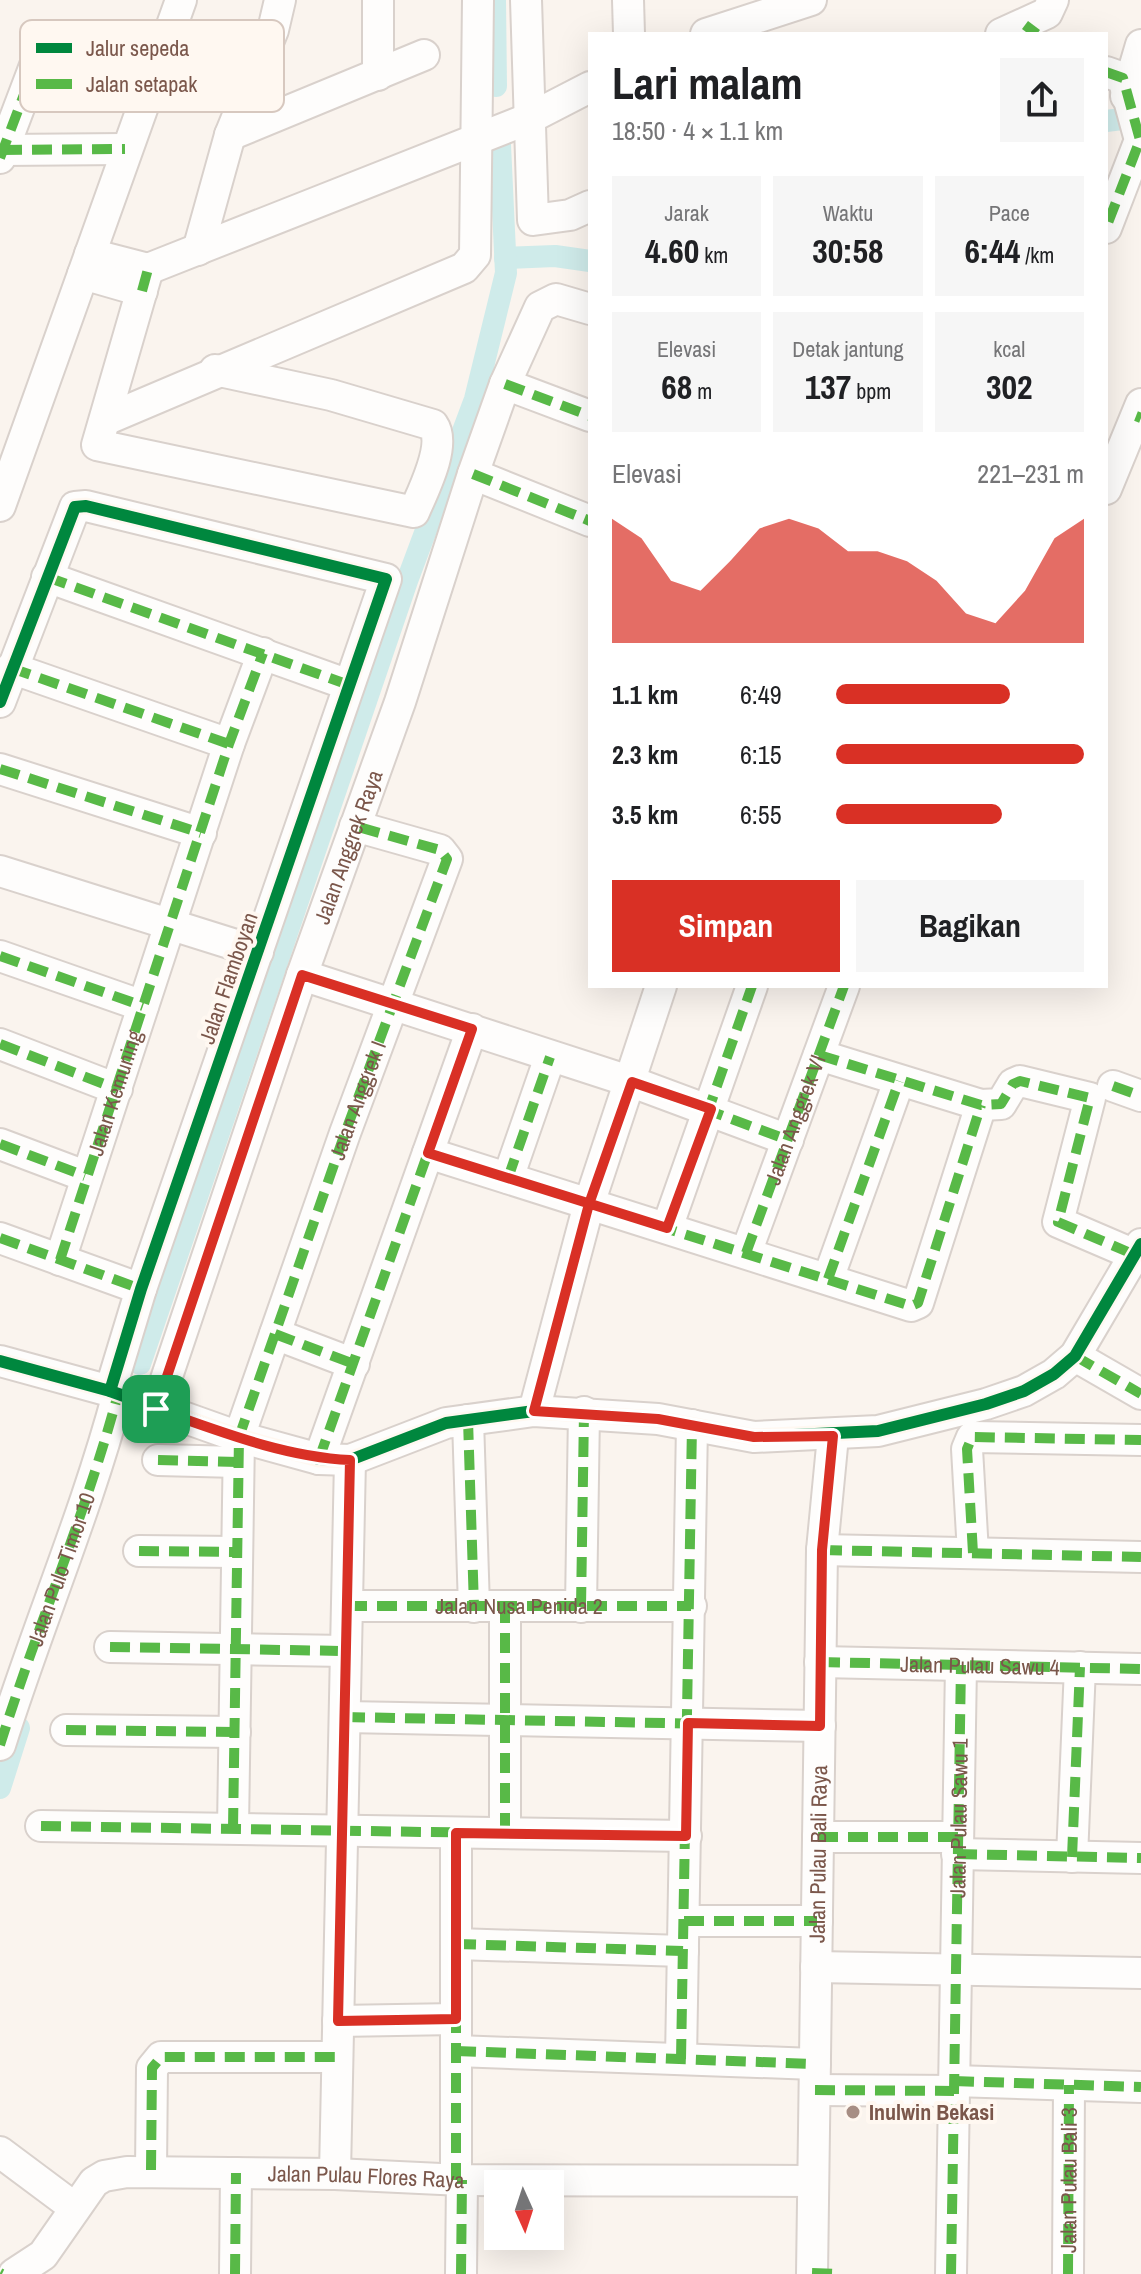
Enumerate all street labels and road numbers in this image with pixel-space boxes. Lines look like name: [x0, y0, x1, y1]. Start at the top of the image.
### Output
street label: Jalan Anggrek Raya: [307, 766, 389, 928]
street label: Jalan Flamboyan: [191, 908, 265, 1048]
street label: Jalan Kemuning: [80, 1026, 149, 1159]
street label: Jalan Anggrek I: [322, 1037, 393, 1164]
street label: Jalan Anggrek VI: [757, 1050, 833, 1189]
street label: Jalan Pulo Timor 10: [20, 1489, 102, 1650]
street label: Jalan Nusa Penida 2: [435, 1591, 603, 1621]
street label: Jalan Pulau Sawu 4: [900, 1649, 1060, 1682]
street label: Jalan Pulau Sawu 1: [942, 1738, 975, 1898]
street label: Jalan Pulau Bali Raya: [802, 1765, 834, 1943]
street label: Jalan Pulau Bali 3: [1053, 2107, 1084, 2253]
street label: Jalan Pulau Flores Raya: [268, 2158, 465, 2195]

